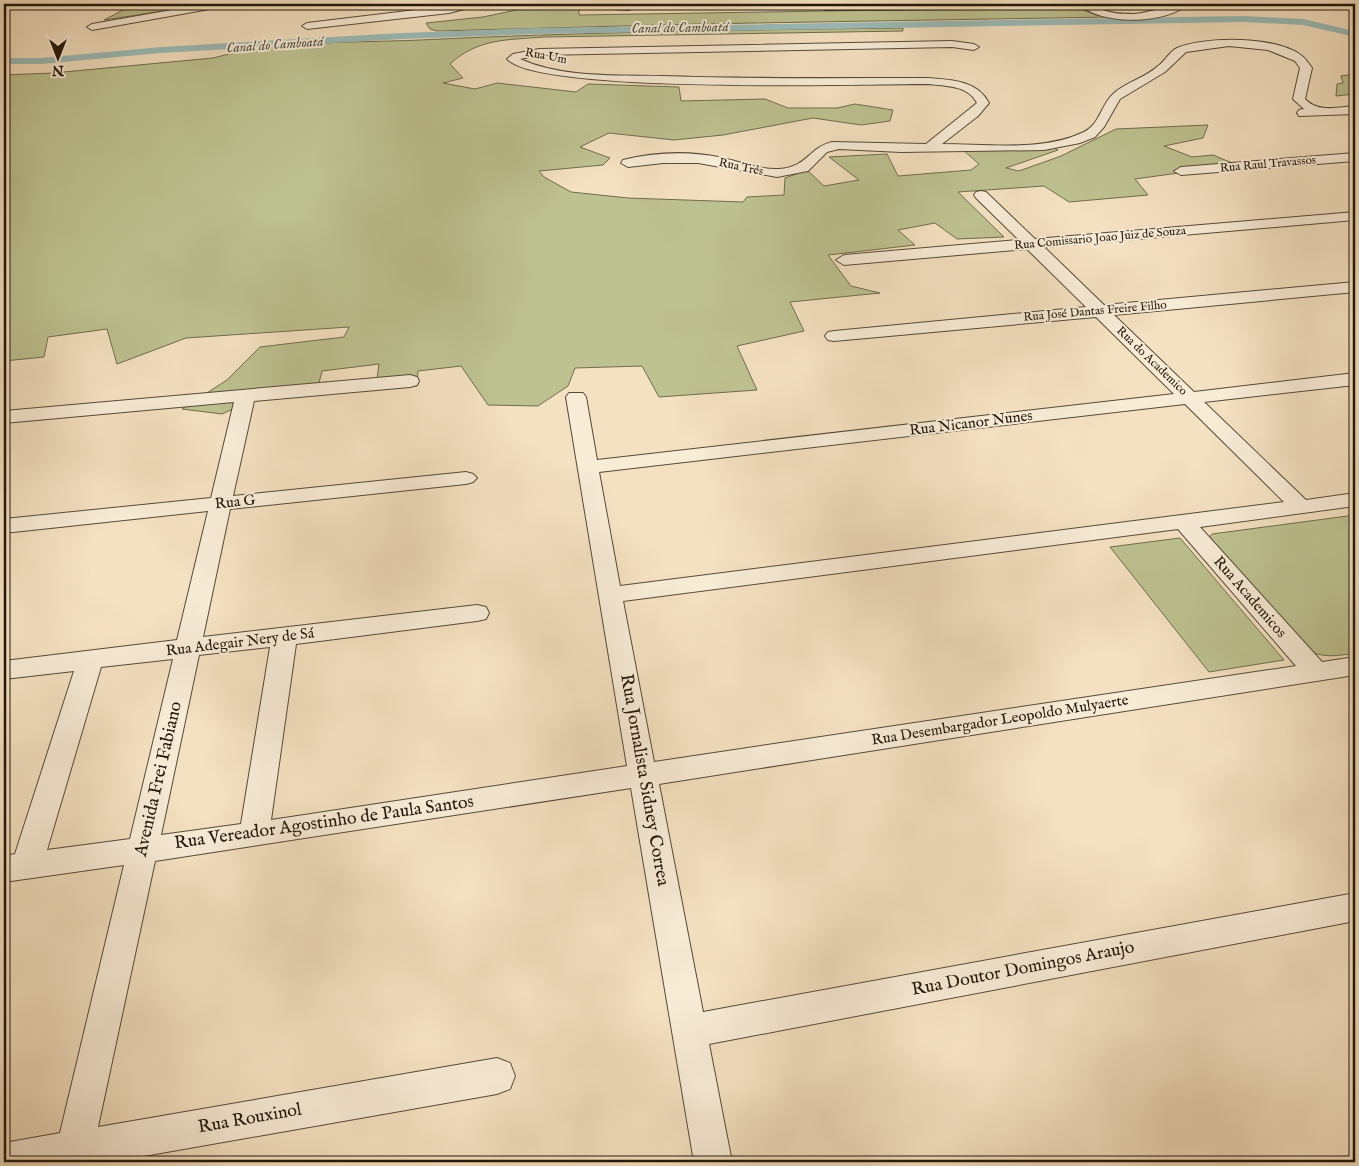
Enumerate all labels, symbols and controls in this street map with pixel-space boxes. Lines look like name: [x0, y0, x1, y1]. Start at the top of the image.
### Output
water label: Canal do Camboatá: [631, 18, 731, 38]
north arrow: [32, 32, 82, 82]
water label: Canal do Camboatá: [226, 33, 326, 57]
street label: Rua Um: [524, 45, 568, 67]
text: N: [52, 61, 65, 79]
street label: Rua Raul Travassos: [1219, 152, 1317, 176]
street label: Rua Três: [717, 155, 765, 179]
street label: Rua Comissario Joao Juiz de Souza: [1013, 223, 1187, 254]
street label: Rua José Dantas Freire Filho: [1023, 297, 1168, 326]
street label: Rua do Academico: [1113, 323, 1191, 399]
street label: Rua Nicanor Nunes: [908, 406, 1034, 440]
street label: Rua G: [214, 490, 256, 514]
street label: Rua Academicos: [1209, 552, 1291, 642]
street label: Rua Adegair Nery de Sá: [165, 623, 316, 661]
street label: Rua Jornalista Sidney Correa: [614, 672, 674, 888]
street label: Rua Desembargador Leopoldo Mulyaerte: [870, 690, 1130, 750]
street label: Avenida Frei Fabiano: [130, 699, 188, 860]
street label: Rua Vereador Agostinho de Paula Santos: [173, 791, 475, 855]
street label: Rua Doutor Domingos Araujo: [910, 936, 1137, 1002]
street label: Rua Rouxinol: [196, 1099, 304, 1139]

